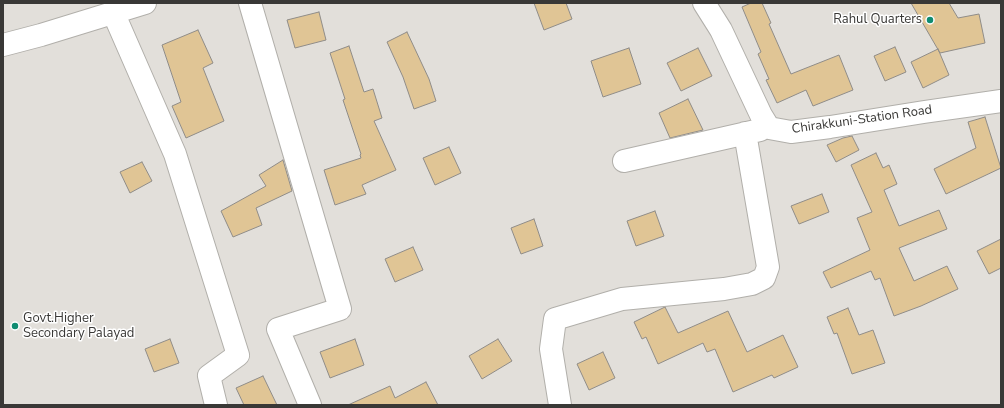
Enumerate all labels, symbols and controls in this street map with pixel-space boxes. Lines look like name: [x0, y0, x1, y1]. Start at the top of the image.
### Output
place label: Rahul Quarters: [833, 12, 922, 28]
marker: Rahul Quarters: [925, 15, 935, 25]
street label: Chirakkuni-Station Road: [791, 102, 933, 138]
place label: Govt.Higher Secondary Palayad: [23, 311, 134, 342]
marker: Govt.Higher Secondary Palayad: [10, 321, 20, 331]

